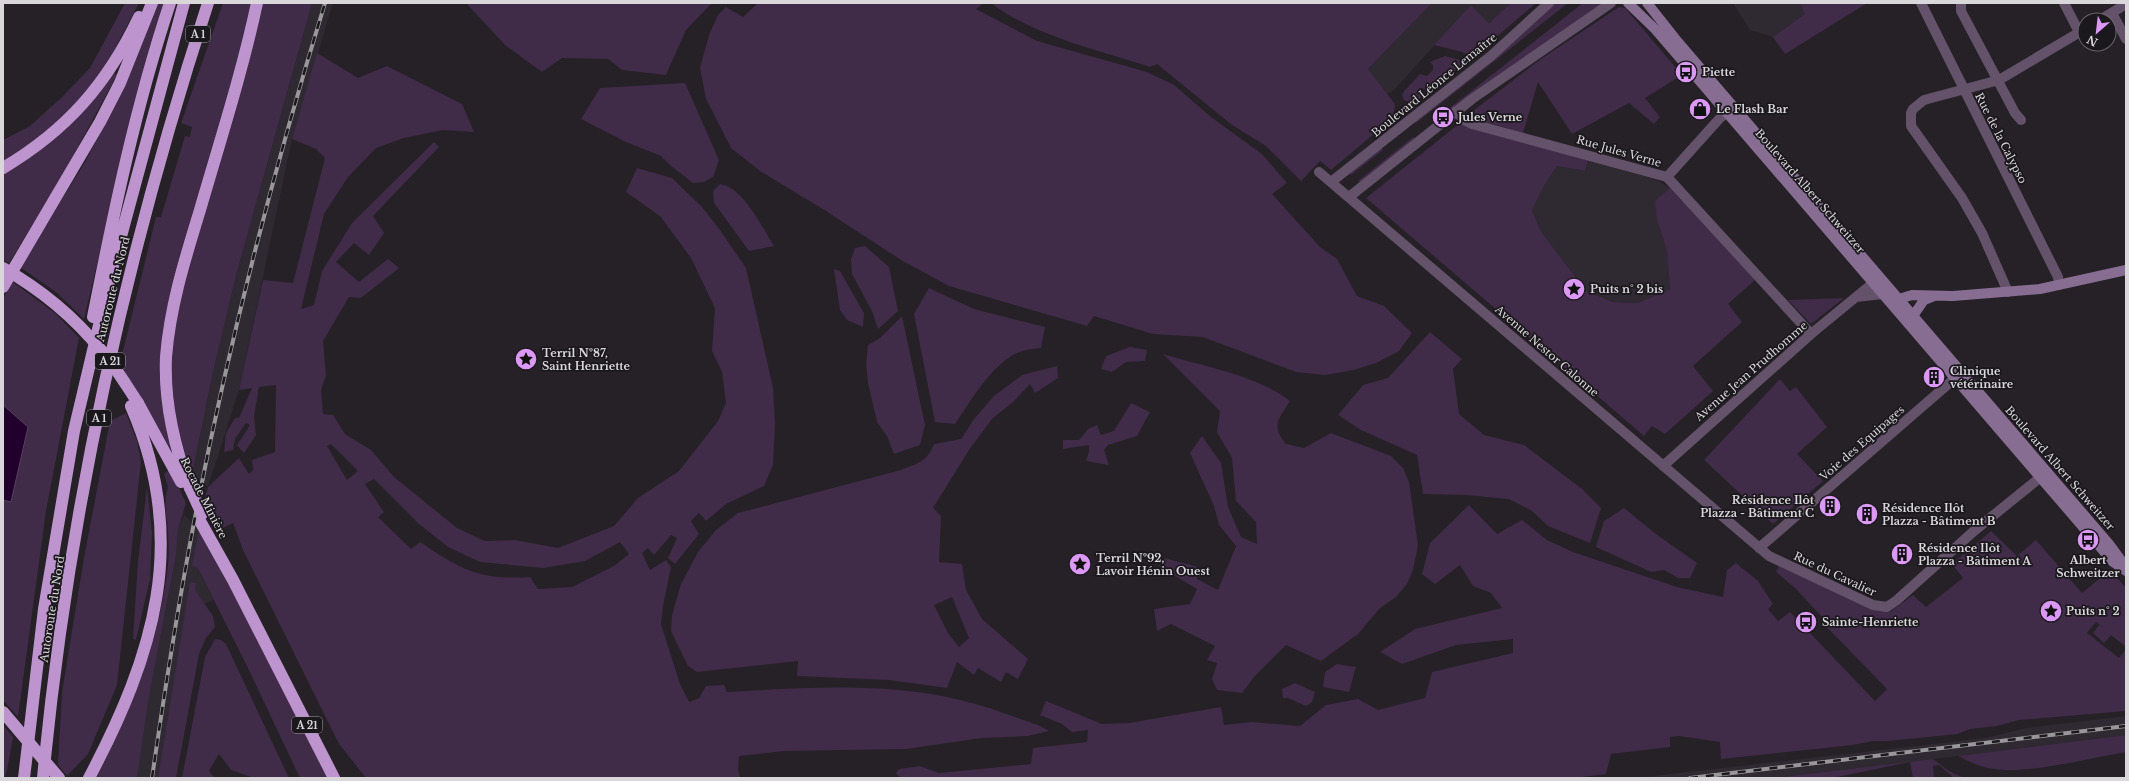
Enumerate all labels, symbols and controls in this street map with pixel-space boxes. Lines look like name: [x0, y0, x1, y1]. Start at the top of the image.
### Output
north arrow: [2077, 12, 2117, 52]
road number: A 1: [186, 26, 210, 42]
street label: Boulevard Léonce Lemaître: [1369, 30, 1499, 140]
text: N: [2084, 32, 2100, 49]
bus stop icon: Piette: [1673, 59, 1699, 85]
place label: Piette: [1702, 65, 1736, 79]
street label: Rue de la Calypso: [1972, 90, 2030, 186]
shop icon: Le Flash Bar: [1687, 96, 1713, 122]
place label: Le Flash Bar: [1716, 102, 1788, 116]
bus stop icon: Jules Verne: [1430, 104, 1456, 130]
place label: Jules Verne: [1456, 110, 1523, 124]
street label: Boulevard Albert Schweitzer: [1752, 126, 1868, 257]
street label: Rue Jules Verne: [1575, 132, 1663, 170]
street label: Autoroute du Nord: [93, 235, 133, 344]
place icon: Puits n° 2 bis: [1561, 276, 1587, 302]
place label: Puits n° 2 bis: [1590, 282, 1663, 296]
street label: Avenue Nestor Calonne: [1492, 302, 1602, 400]
street label: Avenue Jean Prudhomme: [1691, 318, 1810, 424]
place icon: Terril №87, Saint Henriette: [513, 346, 539, 372]
place label: Terril №87, Saint Henriette: [542, 346, 631, 373]
road number: A 21: [95, 353, 125, 369]
building icon: Clinique vétérinaire: [1921, 364, 1947, 390]
place label: Clinique vétérinaire: [1950, 364, 2014, 391]
street label: Voie des Equipages: [1816, 402, 1907, 484]
street label: Boulevard Albert Schweitzer: [2002, 403, 2118, 534]
road number: A 1: [87, 410, 111, 426]
street label: Rocade Minière: [177, 455, 231, 541]
place label: Résidence Ilôt Plazza - Bâtiment C: [1700, 493, 1815, 520]
building icon: Résidence Ilôt Plazza - Bâtiment C: [1817, 493, 1843, 519]
building icon: Résidence Ilôt Plazza - Bâtiment B: [1854, 501, 1880, 527]
place label: Résidence Ilôt Plazza - Bâtiment B: [1882, 501, 1996, 528]
bus stop icon: Albert Schweitzer: [2075, 527, 2101, 553]
building icon: Résidence Ilôt Plazza - Bâtiment A: [1889, 541, 1915, 567]
place label: Résidence Ilôt Plazza - Bâtiment A: [1918, 541, 2032, 568]
street label: Rue du Cavalier: [1791, 549, 1879, 600]
place icon: Terril №92, Lavoir Hénin Ouest: [1067, 551, 1093, 577]
place label: Terril №92, Lavoir Hénin Ouest: [1096, 551, 1211, 578]
place label: Albert Schweitzer: [2056, 553, 2120, 580]
street label: Autoroute du Nord: [37, 554, 67, 664]
place icon: Puits n° 2: [2038, 598, 2064, 624]
place label: Puits n° 2: [2066, 604, 2120, 618]
bus stop icon: Sainte-Henriette: [1793, 609, 1819, 635]
place label: Sainte-Henriette: [1822, 615, 1919, 629]
road number: A 21: [292, 717, 322, 733]

